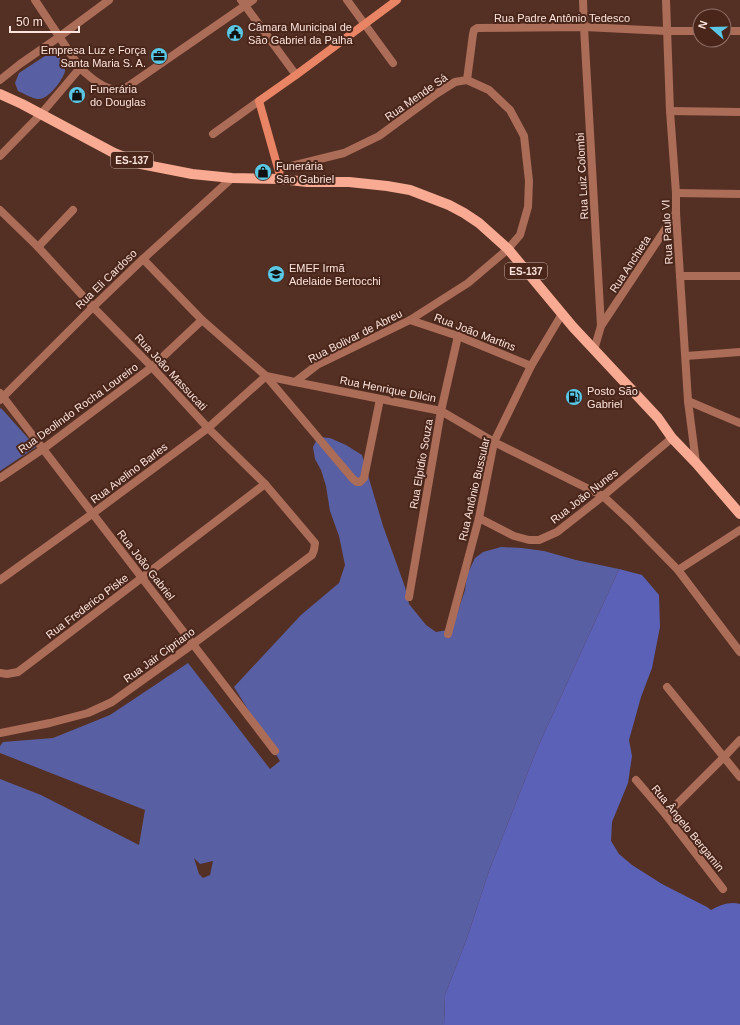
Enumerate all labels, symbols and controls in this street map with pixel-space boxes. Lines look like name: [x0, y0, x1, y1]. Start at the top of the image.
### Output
scale bar: [10, 8, 79, 34]
north arrow: [692, 8, 732, 48]
street label: Rua Padre Antônio Tedesco: [494, 12, 630, 24]
text: 50 m: [16, 15, 43, 29]
text: N: [696, 19, 710, 30]
place label: Câmara Municipal de São Gabriel da Palha: [248, 21, 353, 46]
public building icon: Câmara Municipal de São Gabriel da Palha: [225, 23, 245, 43]
place label: Empresa Luz e Força Santa Maria S. A.: [41, 44, 147, 69]
office icon: Empresa Luz e Força Santa Maria S. A.: [149, 46, 169, 66]
street label: Rua Mende Sá: [382, 71, 450, 123]
place label: Funerária do Douglas: [90, 83, 146, 108]
shop icon: Funerária do Douglas: [67, 85, 87, 105]
street label: Rua Luiz Colombi: [574, 132, 590, 220]
road number: ES-137: [111, 152, 153, 168]
place label: Funerária São Gabriel: [276, 160, 334, 185]
shop icon: Funerária São Gabriel: [253, 162, 273, 182]
street label: Rua Paulo VI: [659, 199, 675, 265]
street label: Rua Anchieta: [607, 233, 653, 295]
street label: Rua Eli Cardoso: [73, 247, 139, 311]
place label: EMEF Irmã Adelaide Bertocchi: [289, 262, 381, 287]
road number: ES-137: [505, 263, 547, 279]
school or university icon: EMEF Irmã Adelaide Bertocchi: [266, 264, 286, 284]
street label: Rua Bolivar de Abreu: [306, 307, 404, 365]
street label: Rua João Martins: [433, 311, 518, 353]
street label: Rua João Massucati: [133, 331, 209, 413]
street label: Rua Deolindo Rocha Loureiro: [16, 361, 140, 455]
street label: Rua Henrique Dilcin: [339, 374, 437, 404]
place label: Posto São Gabriel: [587, 385, 638, 410]
fuel station icon: Posto São Gabriel: [564, 387, 584, 407]
street label: Rua Elpídio Souza: [407, 417, 435, 510]
street label: Rua Antônio Bussular: [456, 436, 492, 542]
street label: Rua Avelino Barles: [88, 440, 170, 506]
street label: Rua João Nunes: [548, 466, 620, 526]
street label: Rua João Gabriel: [115, 528, 177, 602]
street label: Rua Frederico Piske: [44, 571, 130, 641]
street label: Rua Jair Cipriano: [121, 625, 197, 685]
street label: Rua Ângelo Bergamin: [649, 782, 727, 874]

